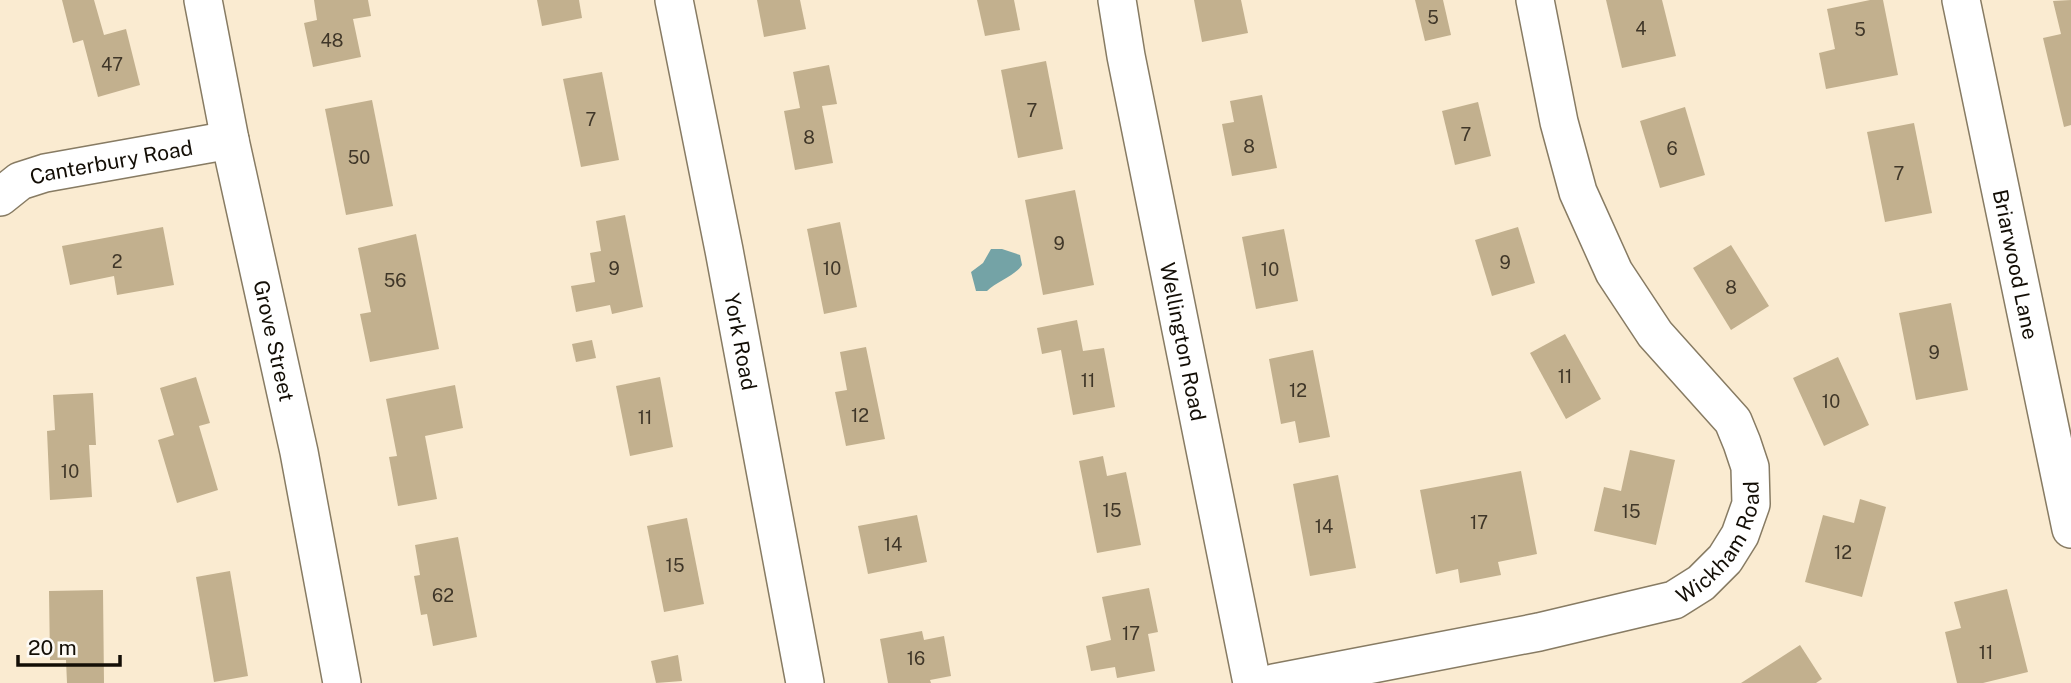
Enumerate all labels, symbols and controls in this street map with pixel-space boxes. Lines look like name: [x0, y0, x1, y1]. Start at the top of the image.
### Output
house number: 5: [1427, 7, 1439, 28]
house number: 4: [1635, 18, 1647, 39]
house number: 5: [1854, 19, 1866, 40]
house number: 48: [321, 30, 343, 51]
house number: 47: [101, 54, 123, 75]
house number: 7: [1027, 100, 1037, 121]
house number: 7: [586, 109, 596, 130]
house number: 7: [1461, 124, 1471, 145]
house number: 8: [803, 127, 815, 148]
street label: Canterbury Road: [27, 134, 195, 190]
house number: 8: [1243, 136, 1255, 157]
house number: 6: [1666, 138, 1678, 159]
house number: 50: [348, 147, 370, 168]
house number: 7: [1894, 163, 1904, 184]
street label: Briarwood Lane: [1988, 187, 2044, 342]
house number: 9: [1053, 233, 1065, 254]
house number: 2: [112, 251, 122, 272]
house number: 9: [1499, 252, 1511, 273]
house number: 9: [608, 258, 620, 279]
house number: 10: [823, 258, 841, 279]
house number: 10: [1261, 259, 1279, 280]
street label: Wellington Road: [1155, 260, 1211, 423]
house number: 56: [384, 270, 406, 291]
street label: Grove Street: [249, 277, 300, 404]
house number: 8: [1725, 277, 1737, 298]
street label: York Road: [720, 291, 762, 392]
house number: 9: [1928, 342, 1940, 363]
house number: 11: [1558, 366, 1572, 387]
house number: 11: [1081, 370, 1095, 391]
house number: 12: [1289, 380, 1307, 401]
house number: 10: [1822, 391, 1840, 412]
house number: 12: [851, 405, 869, 426]
house number: 11: [638, 407, 652, 428]
house number: 10: [61, 461, 79, 482]
street label: Wickham Road: [1671, 481, 1764, 608]
house number: 15: [1103, 500, 1121, 521]
house number: 15: [1622, 501, 1640, 522]
house number: 17: [1470, 512, 1488, 533]
house number: 14: [1315, 516, 1333, 537]
house number: 14: [884, 534, 902, 555]
house number: 12: [1834, 542, 1852, 563]
house number: 15: [666, 555, 684, 576]
house number: 62: [432, 585, 454, 606]
house number: 17: [1122, 623, 1140, 644]
scale bar: [18, 624, 119, 668]
text: 20 m: [28, 635, 77, 660]
house number: 11: [1979, 642, 1993, 663]
house number: 16: [907, 648, 925, 669]

